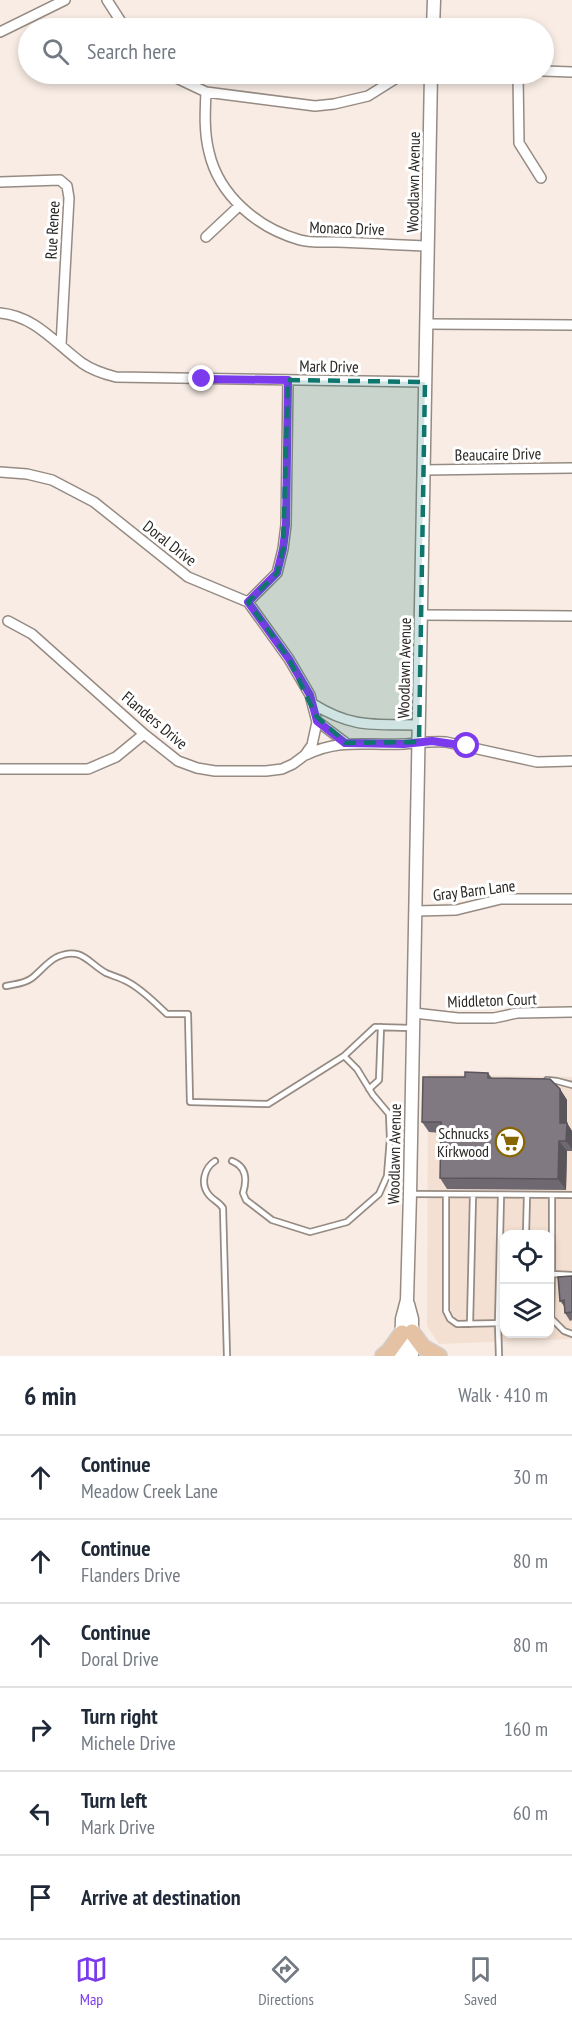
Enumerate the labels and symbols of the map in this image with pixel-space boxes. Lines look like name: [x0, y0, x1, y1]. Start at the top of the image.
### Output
street label: Woodlawn Avenue: [402, 131, 424, 233]
street label: Rue Renee: [40, 200, 64, 260]
street label: Monaco Drive: [309, 217, 385, 239]
street label: Mark Drive: [299, 355, 359, 377]
route end: [188, 365, 214, 391]
street label: Beaucaire Drive: [455, 443, 541, 465]
street label: Doral Drive: [139, 516, 201, 570]
street label: Woodlawn Avenue: [393, 617, 415, 719]
street label: Flanders Drive: [118, 687, 192, 753]
route start: [453, 732, 479, 758]
street label: Gray Barn Lane: [432, 875, 516, 905]
street label: Middleton Court: [447, 988, 538, 1012]
street label: Woodlawn Avenue: [383, 1103, 405, 1205]
place label: Schnucks Kirkwood: [437, 1123, 489, 1161]
supermarket icon: Schnucks Kirkwood: [494, 1126, 526, 1158]

